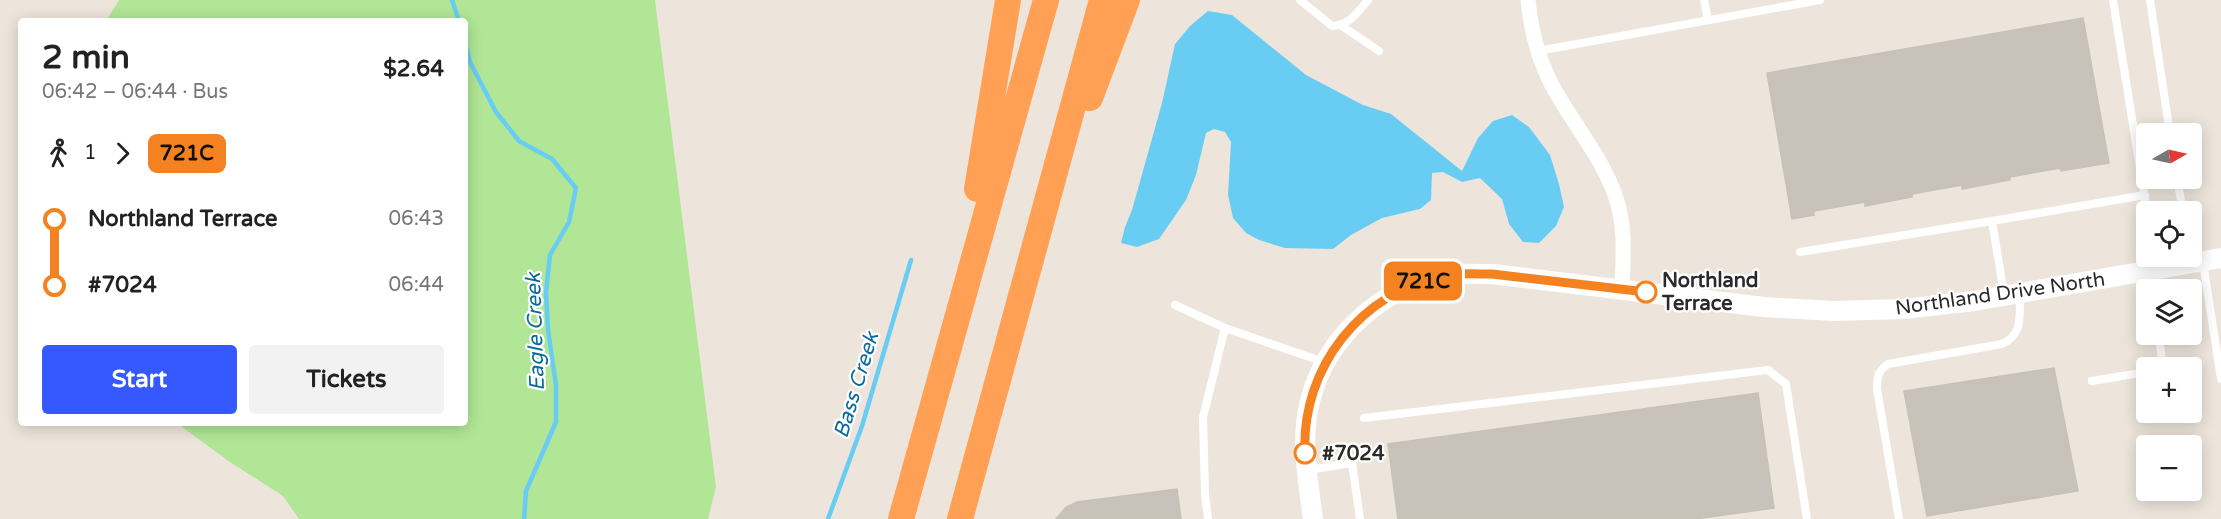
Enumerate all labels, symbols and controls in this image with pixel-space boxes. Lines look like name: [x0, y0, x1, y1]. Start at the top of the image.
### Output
text: 2 min: [42, 38, 130, 77]
text: $2.64: [383, 56, 444, 82]
text: 06:42 – 06:44 · Bus: [42, 80, 228, 104]
north arrow: [2136, 123, 2202, 189]
map controls: [2136, 123, 2202, 501]
icon: walk: [42, 137, 75, 170]
icon: forward: [106, 137, 139, 170]
text: 1: [84, 141, 97, 165]
text: 721C: [160, 141, 214, 166]
button: locate: [2136, 201, 2202, 267]
text: Northland Terrace: [88, 206, 278, 232]
text: 06:43: [389, 207, 444, 231]
line badge: 721C: [1381, 262, 1465, 300]
street label: Northland Drive North: [1894, 267, 2107, 321]
text: 721C: [1396, 269, 1450, 294]
place label: Northland Terrace: [1661, 269, 1758, 316]
water label: Eagle Creek: [521, 271, 550, 392]
text: #7024: [88, 272, 157, 298]
text: 06:44: [389, 273, 444, 297]
button: layers: [2136, 279, 2202, 345]
marker: Northland Terrace: [1635, 281, 1657, 303]
water label: Bass Creek: [829, 328, 885, 441]
button: Start: [42, 345, 237, 414]
button: Tickets: [249, 345, 444, 414]
button: +: [2136, 357, 2202, 423]
button: −: [2136, 435, 2202, 501]
marker: #7024: [1294, 442, 1316, 464]
place label: #7024: [1322, 442, 1385, 466]

